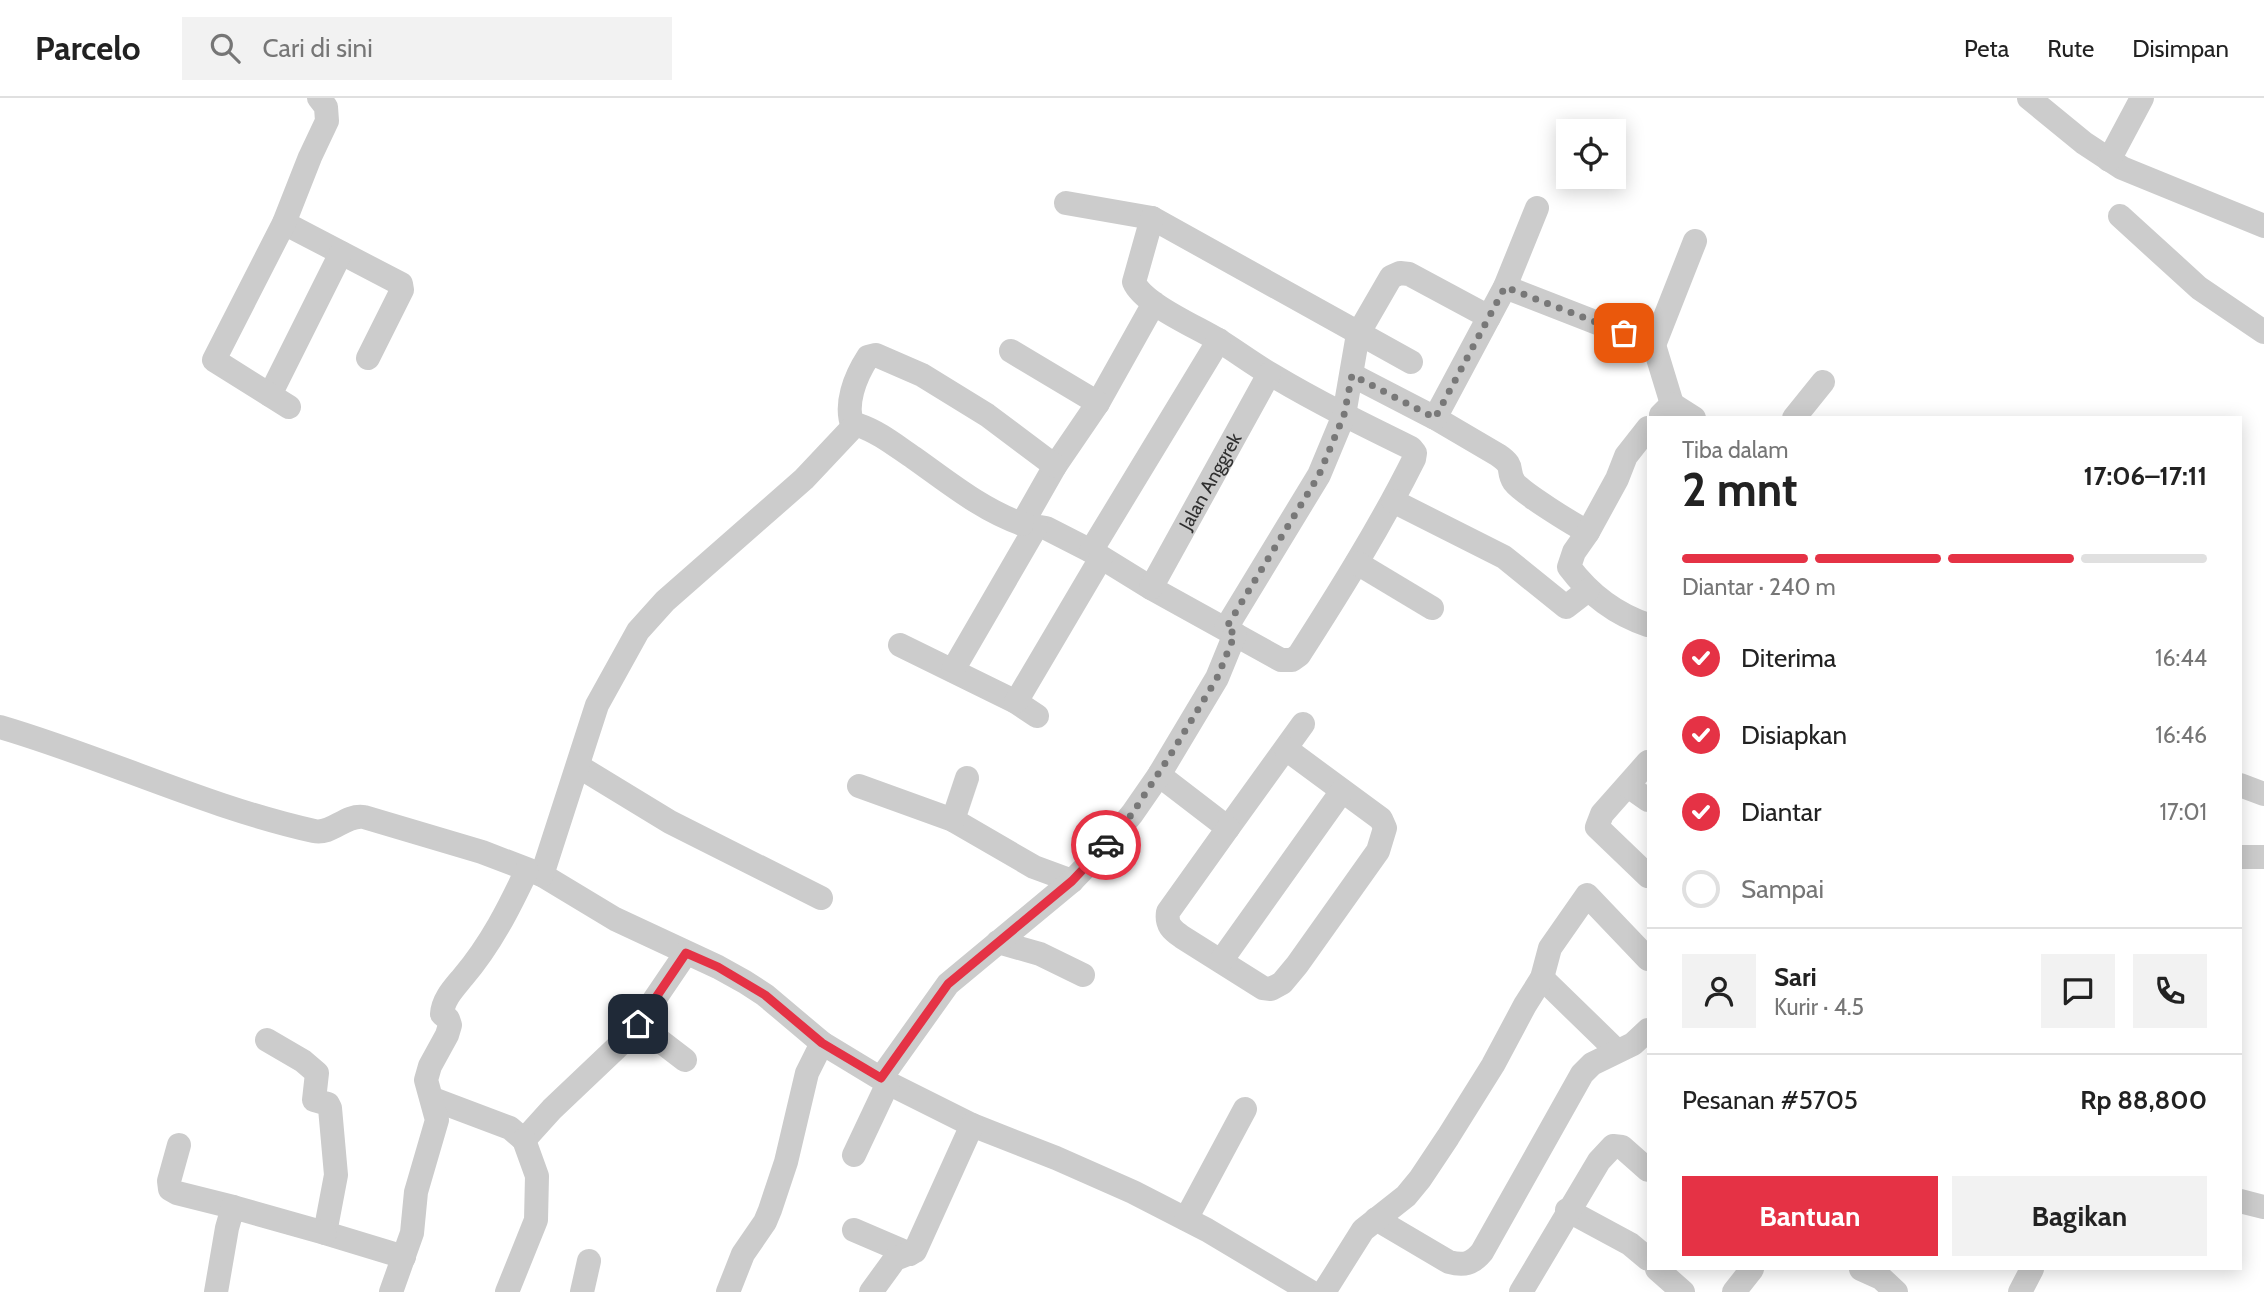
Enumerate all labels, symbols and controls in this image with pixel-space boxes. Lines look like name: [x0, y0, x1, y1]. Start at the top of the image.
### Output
search box: [182, 17, 672, 80]
text: Parcelo: [35, 28, 140, 68]
icon: search: [206, 29, 244, 67]
text: Cari di sini: [262, 32, 373, 64]
text: Peta: [1964, 34, 2009, 63]
text: Rute: [2047, 34, 2094, 63]
text: Disimpan: [2132, 34, 2229, 63]
map controls: [1556, 119, 1626, 189]
button: locate: [1556, 119, 1626, 189]
pin: [1594, 303, 1654, 363]
icon: bag: [1605, 314, 1643, 352]
street label: Jalan Anggrek: [1174, 428, 1247, 535]
text: Tiba dalam: [1682, 436, 1788, 464]
text: 17:06–17:11: [2084, 460, 2207, 492]
text: 2 mnt: [1682, 462, 1798, 518]
text: Diantar · 240 m: [1682, 573, 1836, 601]
icon: check: [1682, 639, 1720, 677]
text: Diterima: [1741, 642, 1836, 674]
text: 16:44: [2155, 644, 2207, 672]
icon: check: [1682, 716, 1720, 754]
text: Disiapkan: [1741, 719, 1847, 751]
text: 16:46: [2155, 721, 2207, 749]
icon: check: [1682, 793, 1720, 831]
text: Diantar: [1741, 796, 1822, 828]
text: 17:01: [2160, 798, 2207, 826]
courier: [1071, 810, 1141, 880]
icon: car: [1087, 826, 1125, 864]
text: Sampai: [1741, 873, 1824, 905]
button: person: [1682, 954, 1756, 1028]
button: chat: [2041, 954, 2115, 1028]
button: phone: [2133, 954, 2207, 1028]
text: Sari: [1774, 961, 1817, 993]
text: Kurir · 4.5: [1774, 993, 1864, 1021]
pin: [608, 994, 668, 1054]
icon: home: [619, 1005, 657, 1043]
text: Pesanan #5705: [1682, 1084, 1858, 1116]
text: Rp 88,800: [2080, 1084, 2207, 1116]
button: Bantuan: [1682, 1176, 1938, 1256]
button: Bagikan: [1952, 1176, 2207, 1256]

